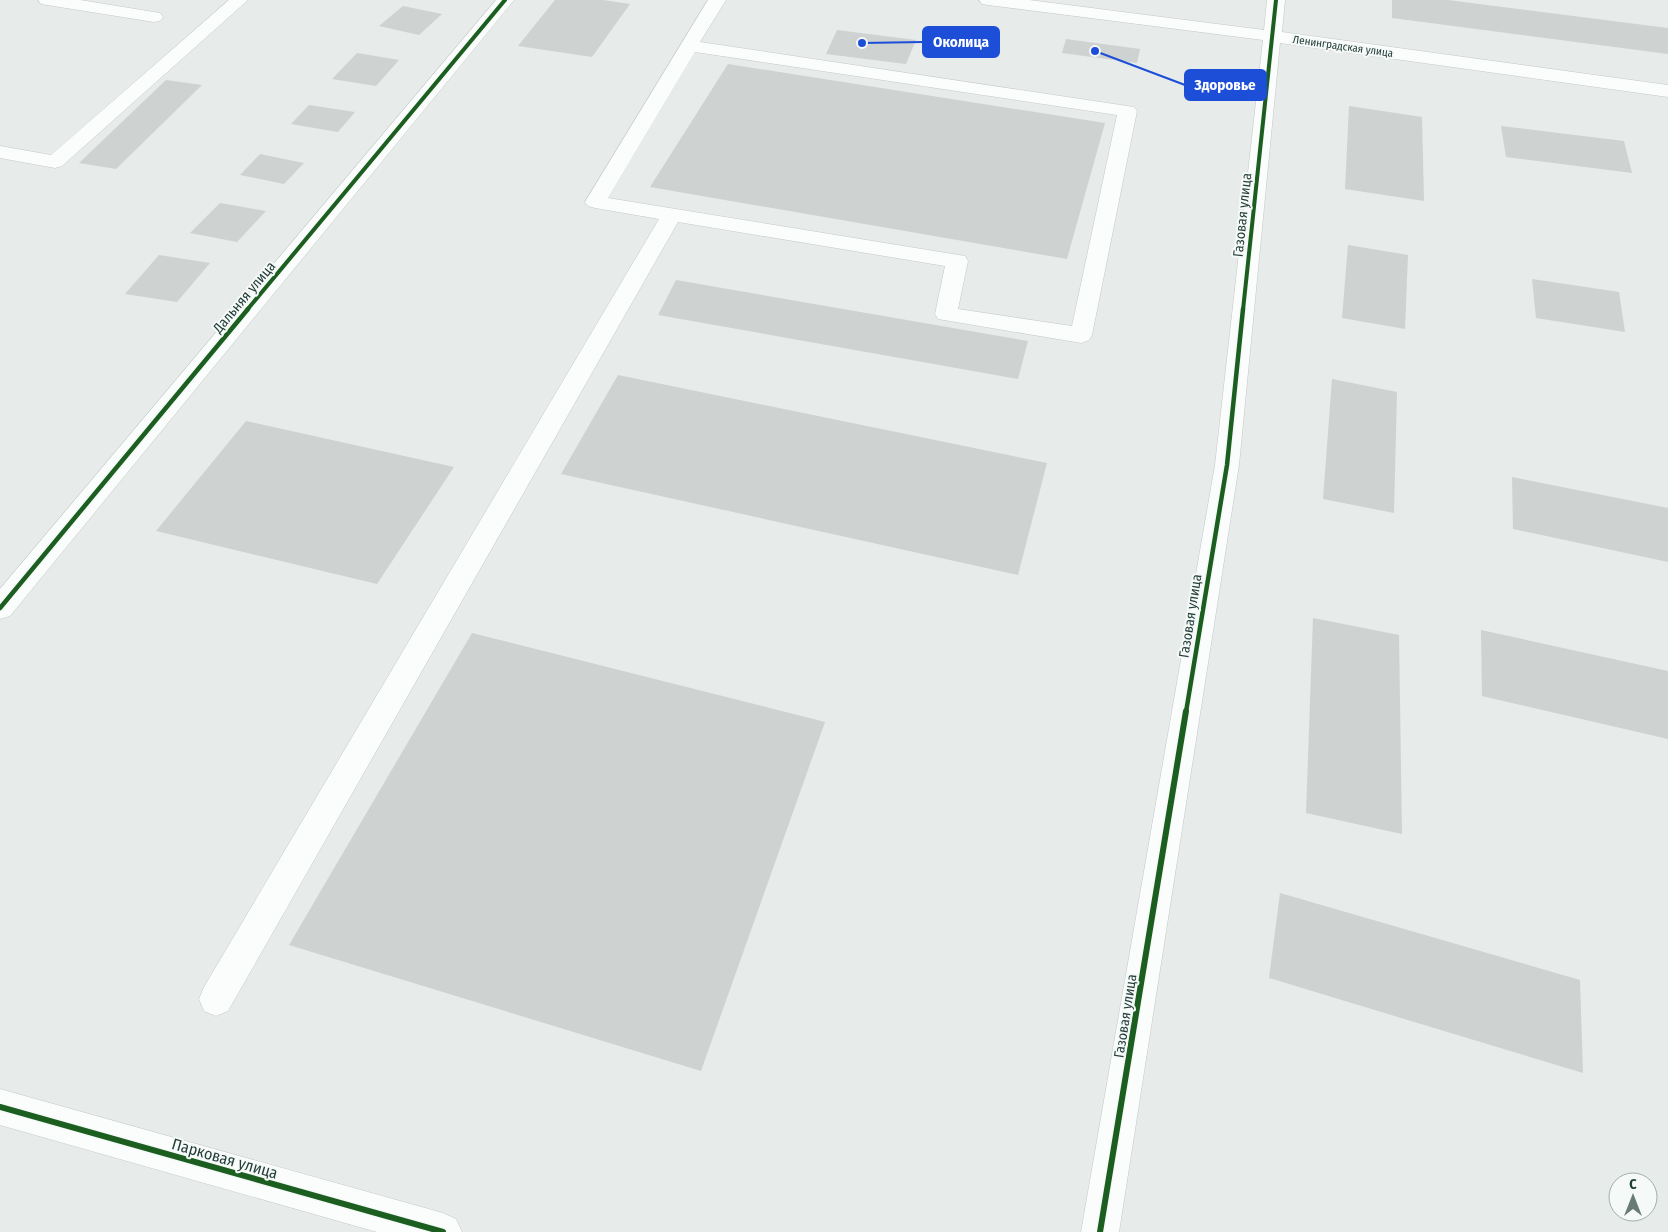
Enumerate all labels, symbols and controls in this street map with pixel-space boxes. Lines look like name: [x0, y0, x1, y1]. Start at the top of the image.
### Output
callout: Околица: [923, 27, 999, 57]
text: Околица: [933, 33, 990, 51]
street label: Ленинградская улица: [1292, 33, 1394, 60]
callout: Здоровье: [1185, 70, 1266, 100]
text: Здоровье: [1193, 76, 1256, 94]
street label: Газовая улица: [1230, 172, 1255, 258]
street label: Дальняя улица: [209, 258, 279, 337]
street label: Газовая улица: [1175, 573, 1206, 659]
street label: Газовая улица: [1110, 973, 1141, 1059]
street label: Парковая улица: [170, 1134, 280, 1183]
north arrow: [1608, 1172, 1658, 1222]
text: С: [1629, 1176, 1637, 1193]

